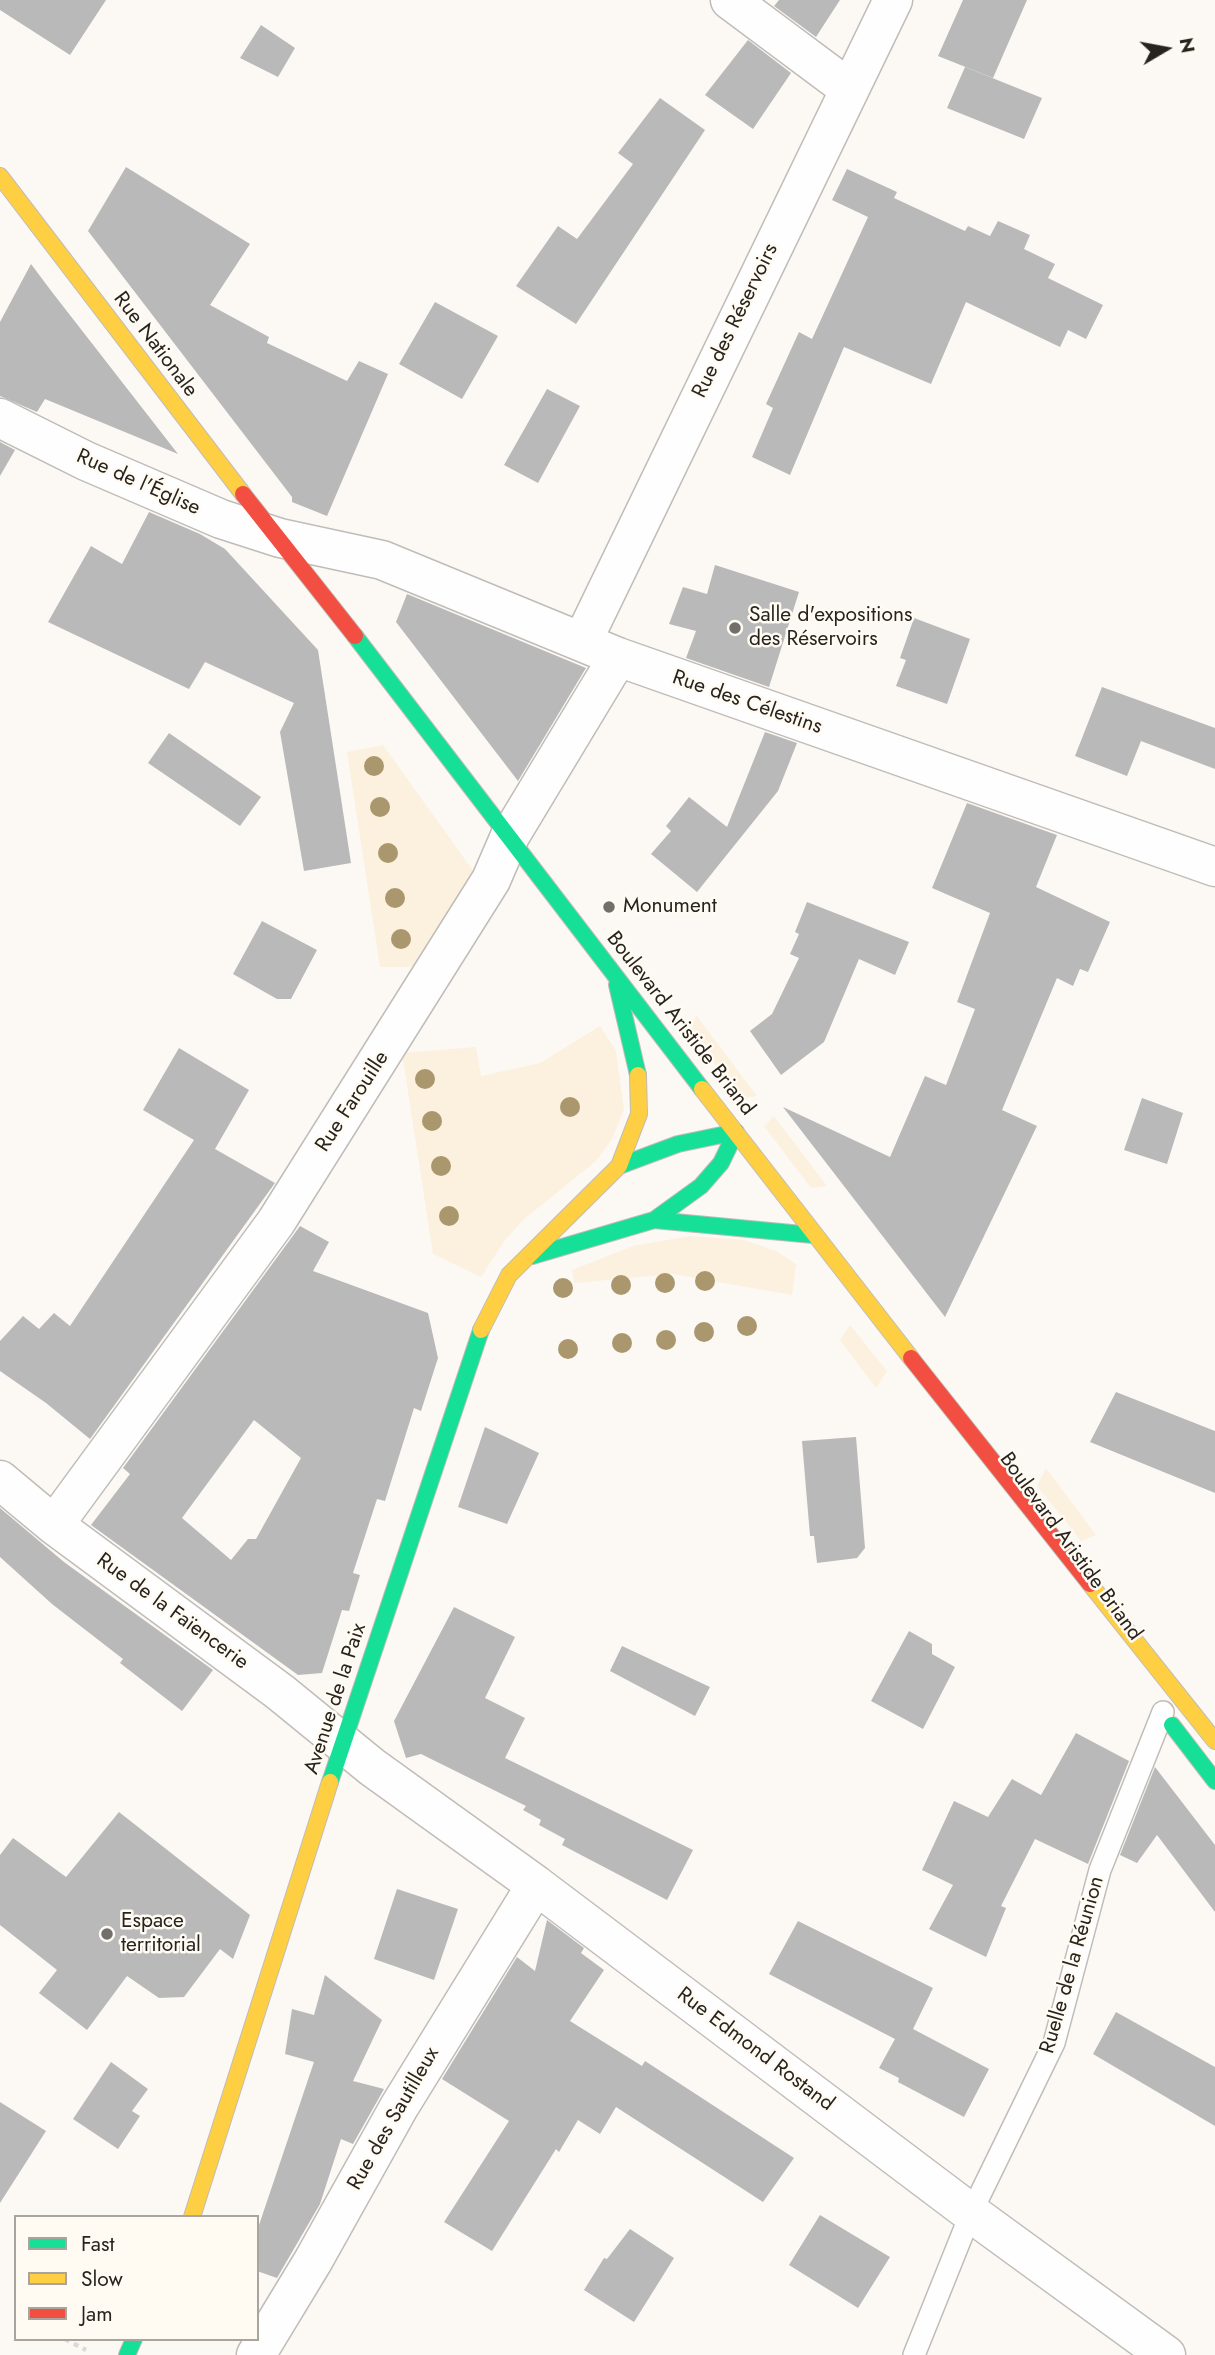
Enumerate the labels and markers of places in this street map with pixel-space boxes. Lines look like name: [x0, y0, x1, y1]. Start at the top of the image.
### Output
place label: Salle d'expositions des Réservoirs: [749, 603, 912, 653]
marker: Salle d'expositions des Réservoirs: [727, 620, 743, 636]
place label: Monument: [623, 894, 717, 920]
marker: Monument: [601, 899, 617, 915]
place label: Espace territorial: [121, 1909, 201, 1959]
marker: Espace territorial: [99, 1926, 115, 1942]

